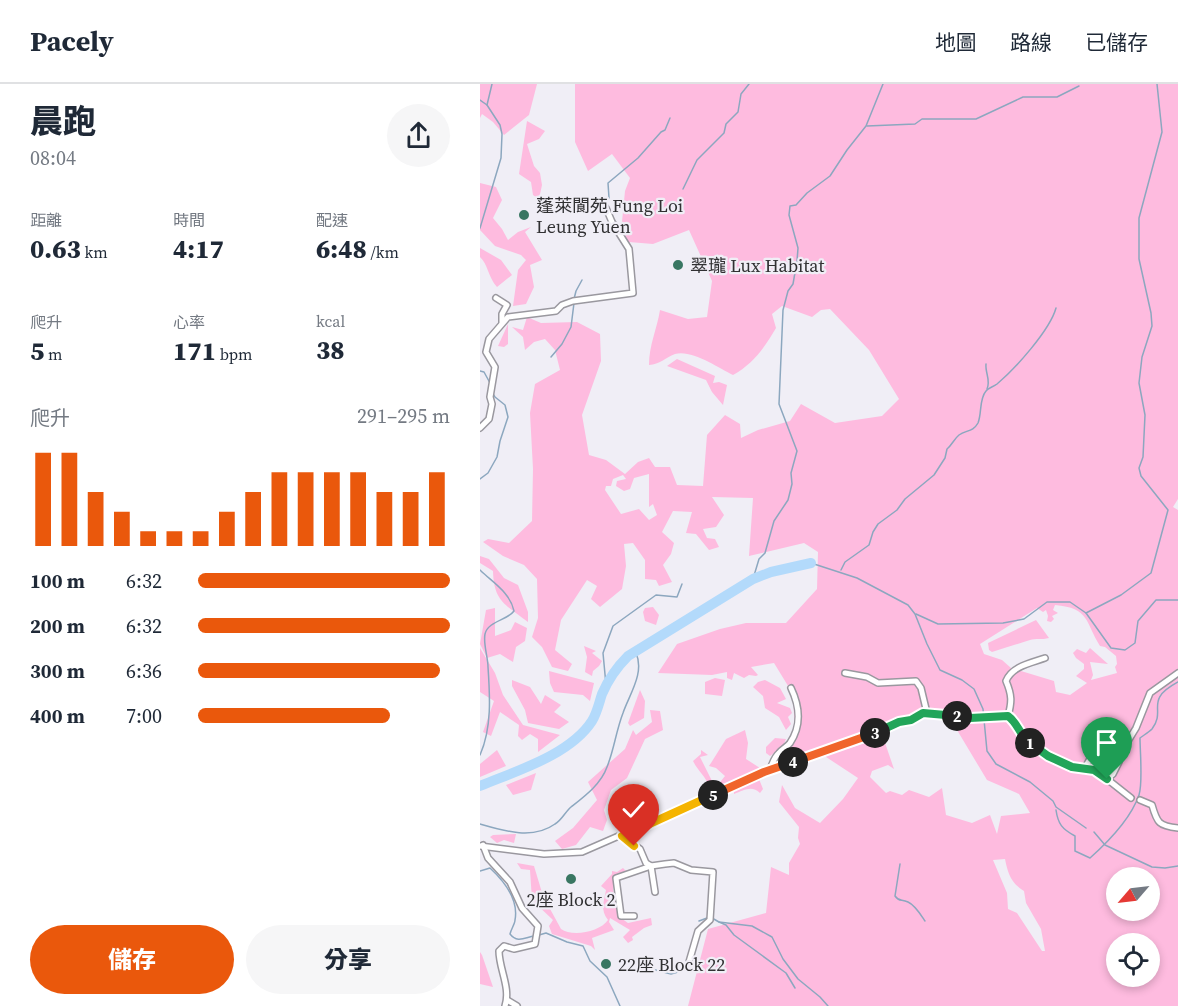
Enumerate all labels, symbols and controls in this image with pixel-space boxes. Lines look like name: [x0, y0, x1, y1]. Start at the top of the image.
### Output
text: Pacely: [30, 22, 114, 60]
text: 地圖: [935, 28, 977, 57]
text: 路線: [1010, 28, 1052, 57]
text: 已儲存: [1085, 28, 1148, 57]
text: 晨跑: [30, 99, 96, 144]
button: share: [387, 104, 450, 167]
text: 08:04: [30, 144, 76, 172]
place label: 蓬萊閬苑 Fung Loi Leung Yuen: [536, 193, 683, 239]
marker: 蓬萊閬苑 Fung Loi Leung Yuen: [517, 208, 531, 222]
text: 距離: [30, 209, 62, 231]
text: 時間: [173, 209, 205, 231]
text: 配速: [316, 209, 348, 231]
text: 0.63: [30, 231, 81, 267]
text: 4:17: [173, 231, 224, 267]
text: 6:48: [316, 231, 367, 267]
text: km: [81, 241, 108, 263]
text: /km: [367, 241, 399, 263]
place label: 翠瓏 Lux Habitat: [690, 253, 824, 278]
marker: 翠瓏 Lux Habitat: [671, 258, 685, 272]
text: kcal: [316, 310, 345, 332]
text: 爬升: [30, 311, 62, 333]
text: 心率: [173, 311, 205, 333]
text: 38: [316, 332, 345, 368]
text: 5: [30, 333, 44, 369]
text: 171: [173, 333, 216, 369]
text: m: [44, 343, 62, 365]
text: bpm: [216, 343, 253, 365]
text: 291–295 m: [357, 402, 450, 430]
text: 爬升: [30, 404, 70, 432]
text: 100 m: [30, 567, 85, 595]
text: 6:32: [126, 567, 162, 595]
text: 200 m: [30, 612, 85, 640]
text: 6:32: [126, 612, 162, 640]
text: 300 m: [30, 657, 85, 685]
text: 6:36: [126, 657, 162, 685]
pin: 2: [942, 701, 972, 731]
text: 400 m: [30, 702, 85, 730]
text: 7:00: [126, 702, 162, 730]
text: 2: [953, 705, 961, 727]
pin: [1081, 717, 1132, 779]
pin: 3: [860, 718, 890, 748]
text: 3: [871, 722, 879, 744]
icon: arrive: [1090, 726, 1123, 759]
pin: 1: [1015, 728, 1045, 758]
text: 1: [1026, 732, 1034, 754]
pin: 4: [778, 747, 808, 777]
text: 4: [789, 751, 797, 773]
pin: 5: [698, 780, 728, 810]
pin: [608, 784, 659, 846]
text: 5: [709, 784, 717, 806]
icon: check: [617, 793, 650, 826]
north arrow: [1106, 867, 1160, 921]
map controls: [1106, 867, 1160, 987]
marker: 2座 Block 2: [564, 872, 578, 886]
place label: 2座 Block 2: [526, 887, 616, 912]
button: 儲存: [30, 925, 234, 994]
button: 分享: [246, 925, 450, 994]
button: locate: [1106, 933, 1160, 987]
place label: 22座 Block 22: [618, 952, 725, 977]
marker: 22座 Block 22: [599, 957, 613, 971]

